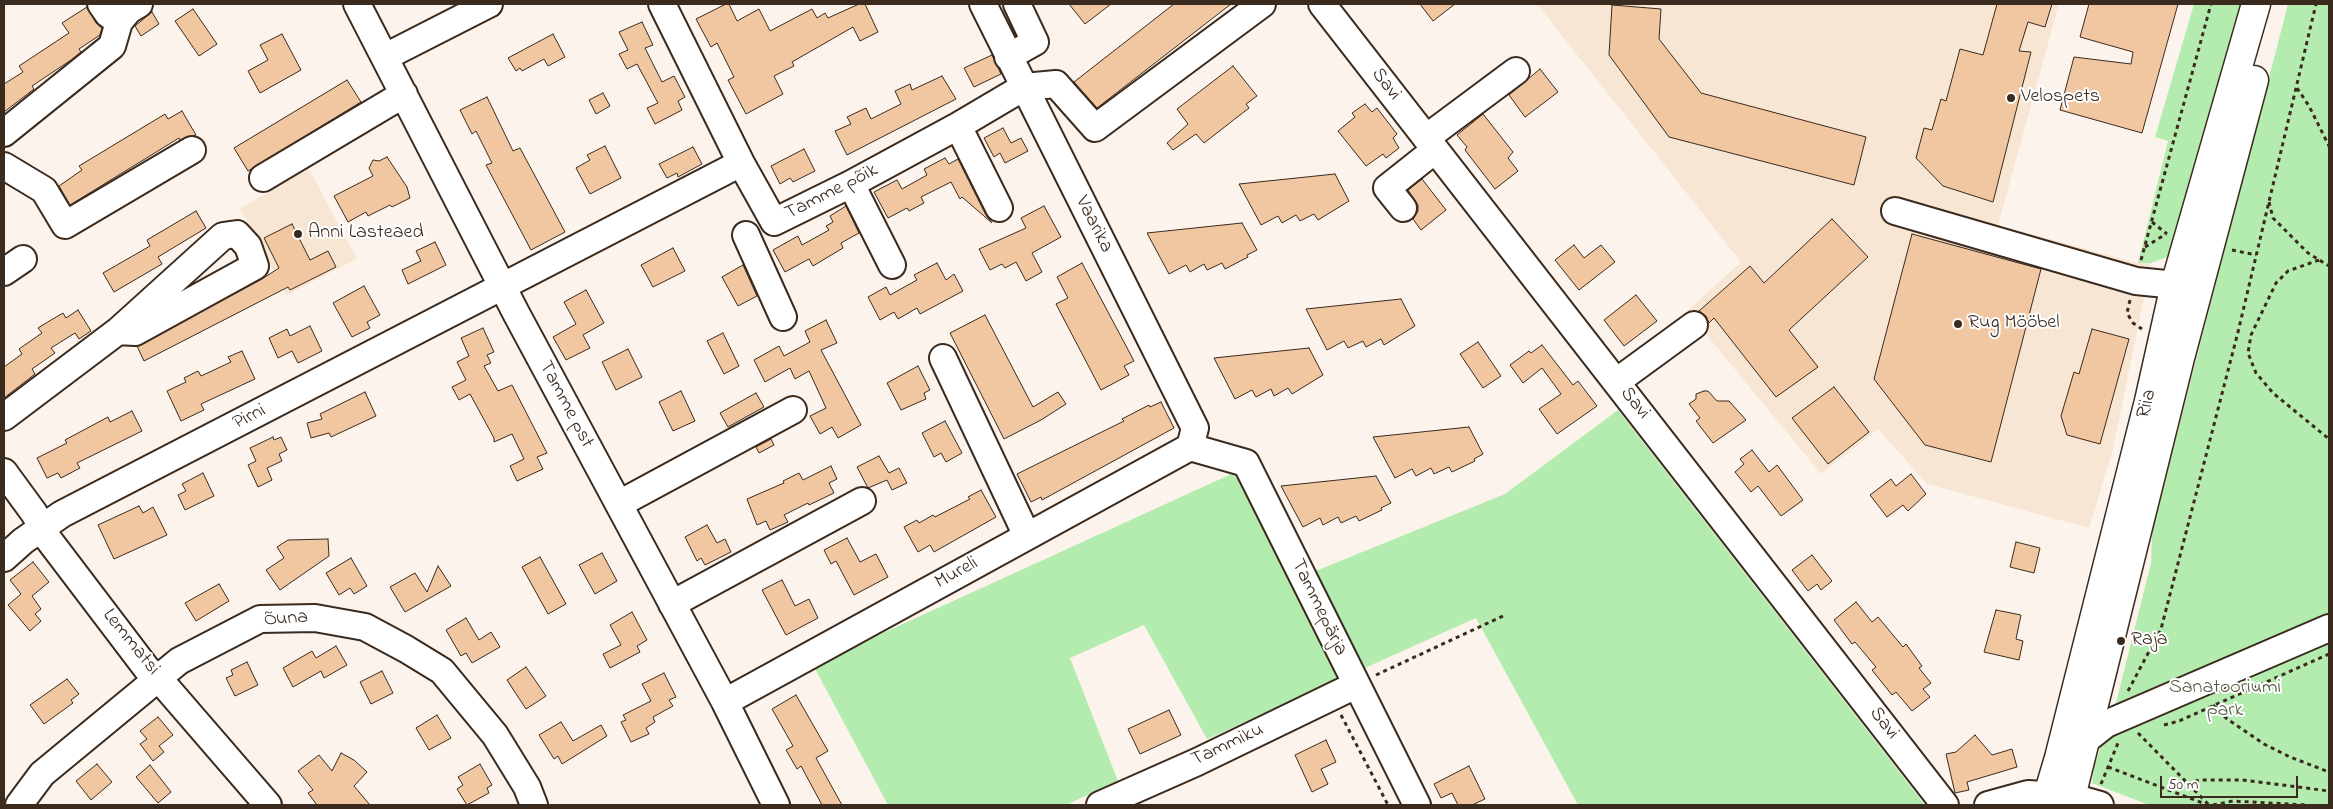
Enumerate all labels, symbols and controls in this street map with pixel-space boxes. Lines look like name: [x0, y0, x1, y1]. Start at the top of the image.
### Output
street label: Savi: [1365, 64, 1405, 106]
place label: Velospets: [2021, 86, 2100, 110]
marker: Velospets: [2005, 92, 2017, 104]
street label: Tamme põik: [782, 159, 882, 227]
street label: Vaarika: [1069, 193, 1117, 257]
place label: Anni Lasteaed: [308, 222, 424, 246]
marker: Anni Lasteaed: [292, 228, 304, 240]
place label: Rug Mööbel: [1968, 312, 2060, 336]
marker: Rug Mööbel: [1952, 318, 1964, 330]
street label: Tamme pst: [532, 357, 598, 453]
street label: Savi: [1614, 383, 1654, 425]
street label: Riia: [2133, 387, 2163, 421]
street label: Pirni: [230, 400, 270, 436]
street label: Mureli: [931, 552, 983, 596]
street label: Tammepärja: [1284, 556, 1352, 660]
street label: Lemmatsi: [96, 605, 164, 681]
street label: Õuna: [263, 606, 309, 634]
place label: Raja: [2131, 629, 2168, 653]
marker: Raja: [2115, 635, 2127, 647]
park label: Sanatooriumi park: [2169, 677, 2281, 724]
street label: Savi: [1863, 703, 1903, 745]
street label: Tammiku: [1188, 719, 1268, 773]
scale bar: [2163, 766, 2300, 798]
text: 50 m: [2168, 774, 2198, 796]

